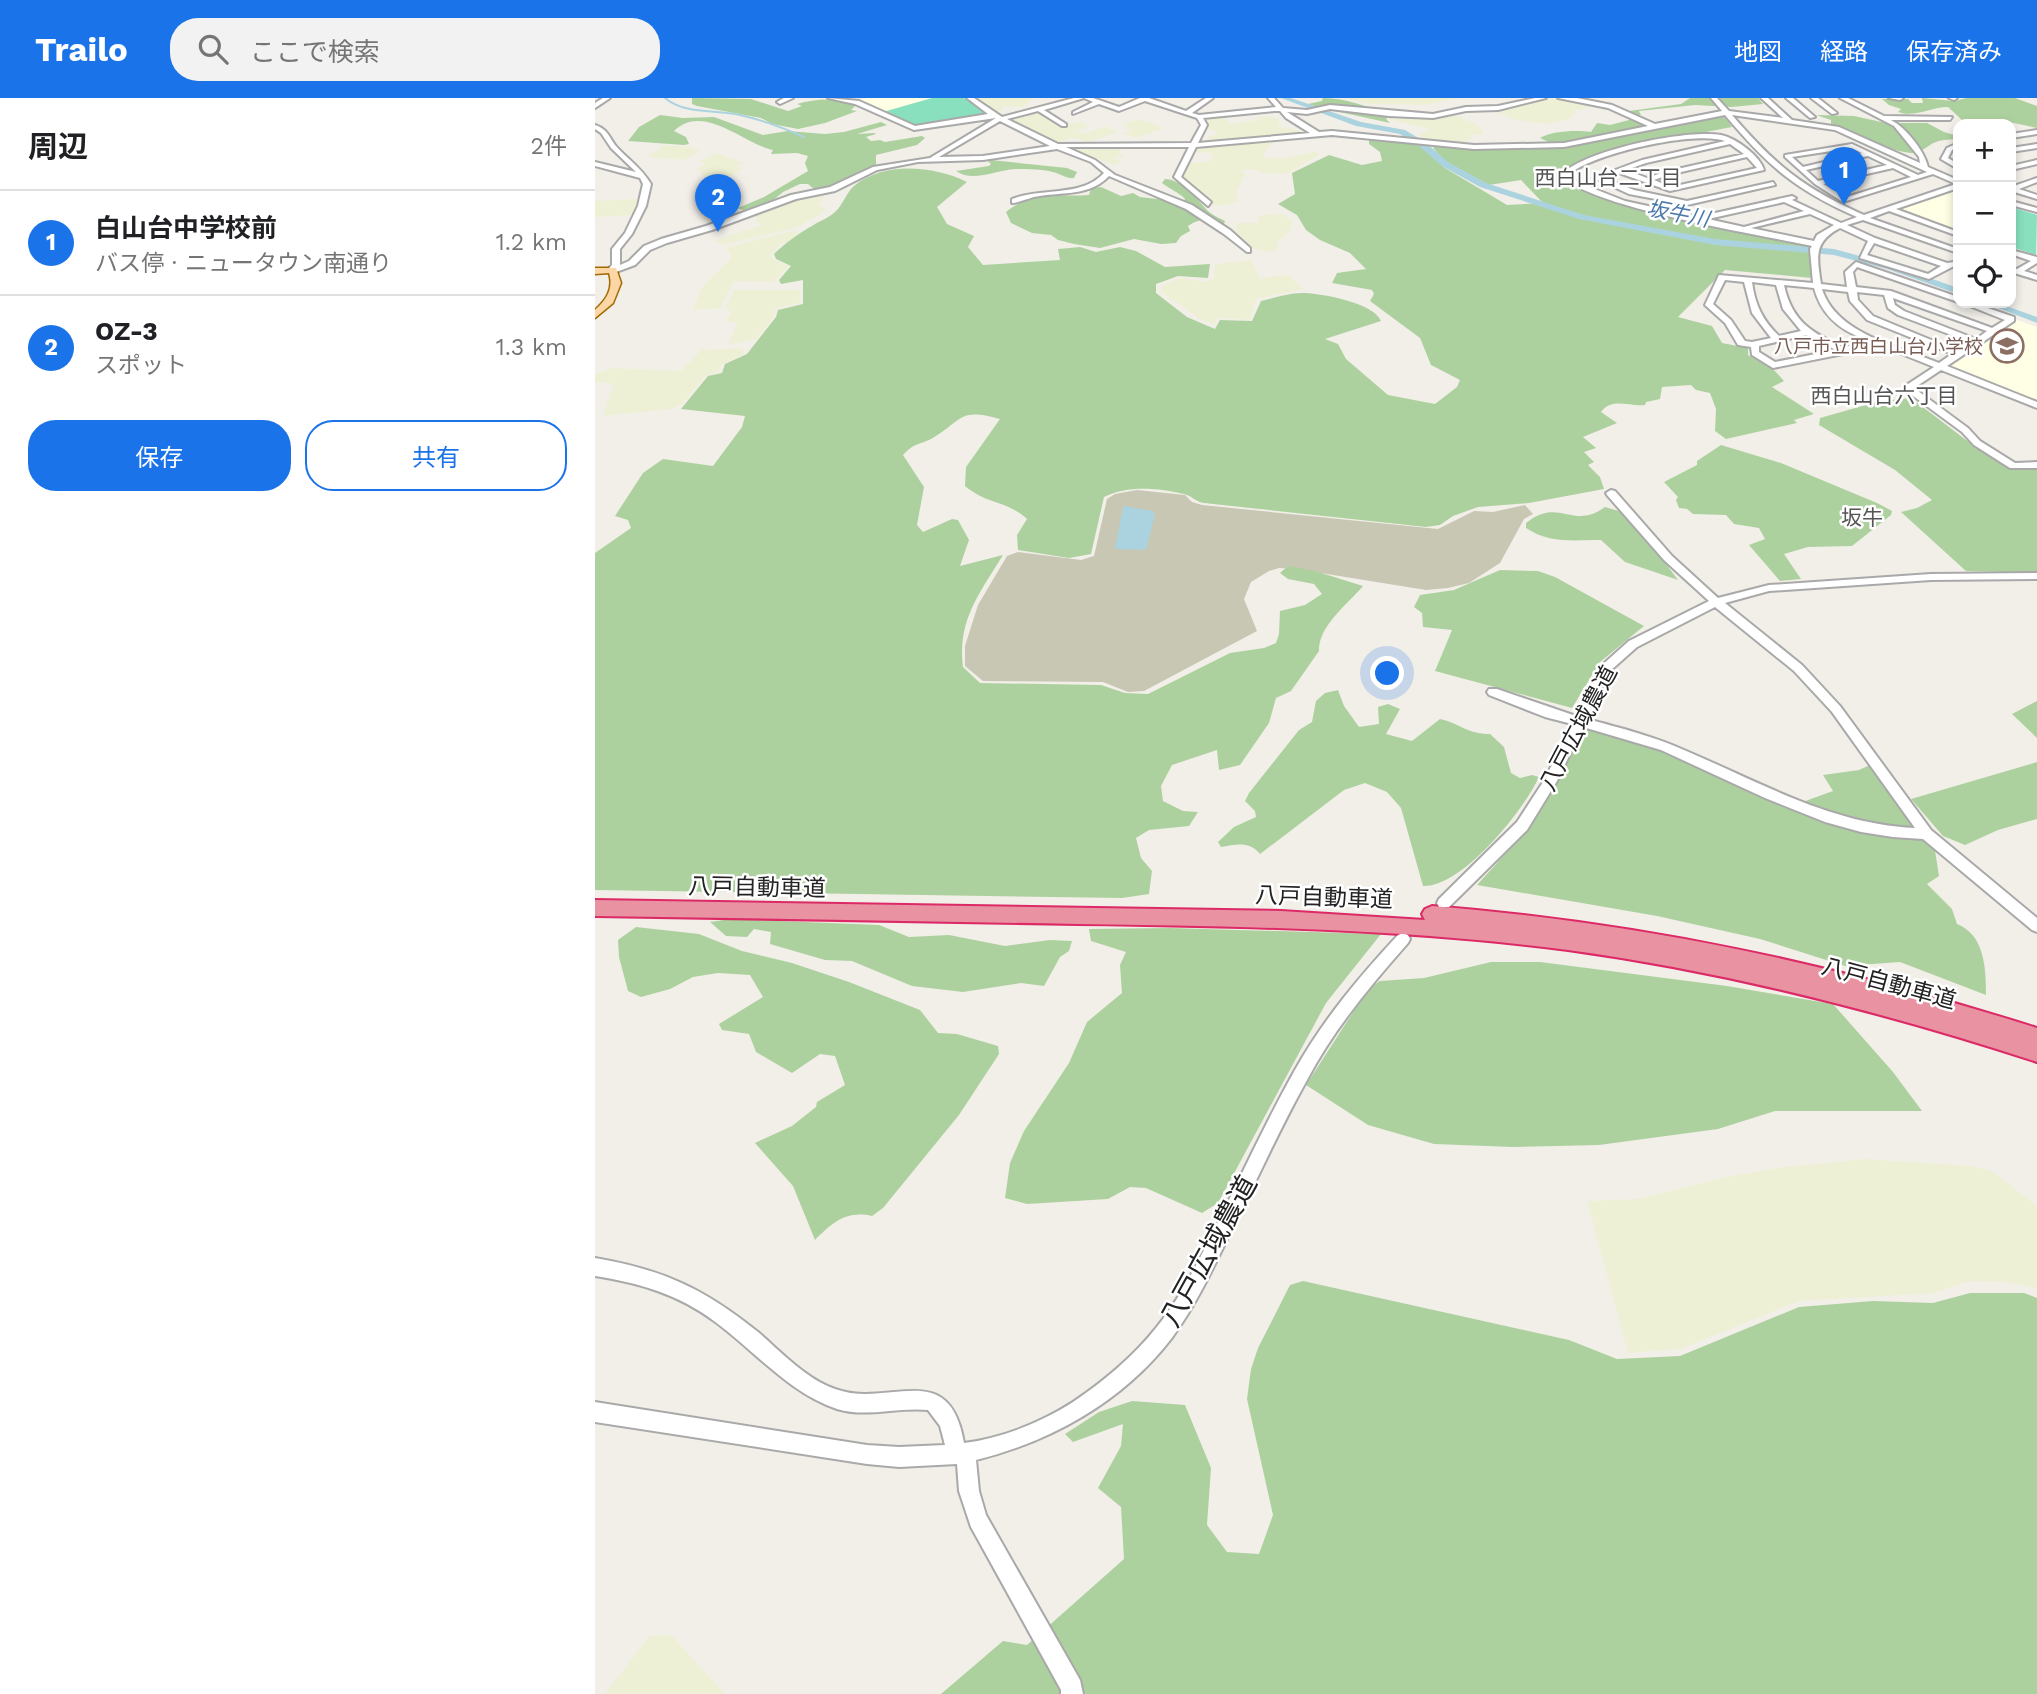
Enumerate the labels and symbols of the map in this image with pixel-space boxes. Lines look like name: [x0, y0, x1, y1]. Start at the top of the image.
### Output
pin: 1: [1821, 147, 1867, 205]
district label: 西白山台二丁目: [1535, 165, 1682, 190]
pin: 2: [695, 174, 741, 232]
water label: 坂牛川: [1645, 195, 1713, 232]
school or university icon: 八戸市立西白山台小学校: [1988, 327, 2026, 365]
place label: 八戸市立西白山台小学校: [1774, 335, 1983, 358]
district label: 西白山台六丁目: [1811, 383, 1958, 408]
district label: 坂牛: [1841, 505, 1883, 530]
your location: [1370, 656, 1404, 690]
street label: 八戸広域農道: [1534, 661, 1623, 795]
street label: 八戸自動車道: [688, 873, 826, 902]
street label: 八戸自動車道: [1255, 882, 1393, 913]
street label: 八戸自動車道: [1819, 953, 1959, 1014]
street label: 八戸広域農道: [1153, 1170, 1264, 1333]

